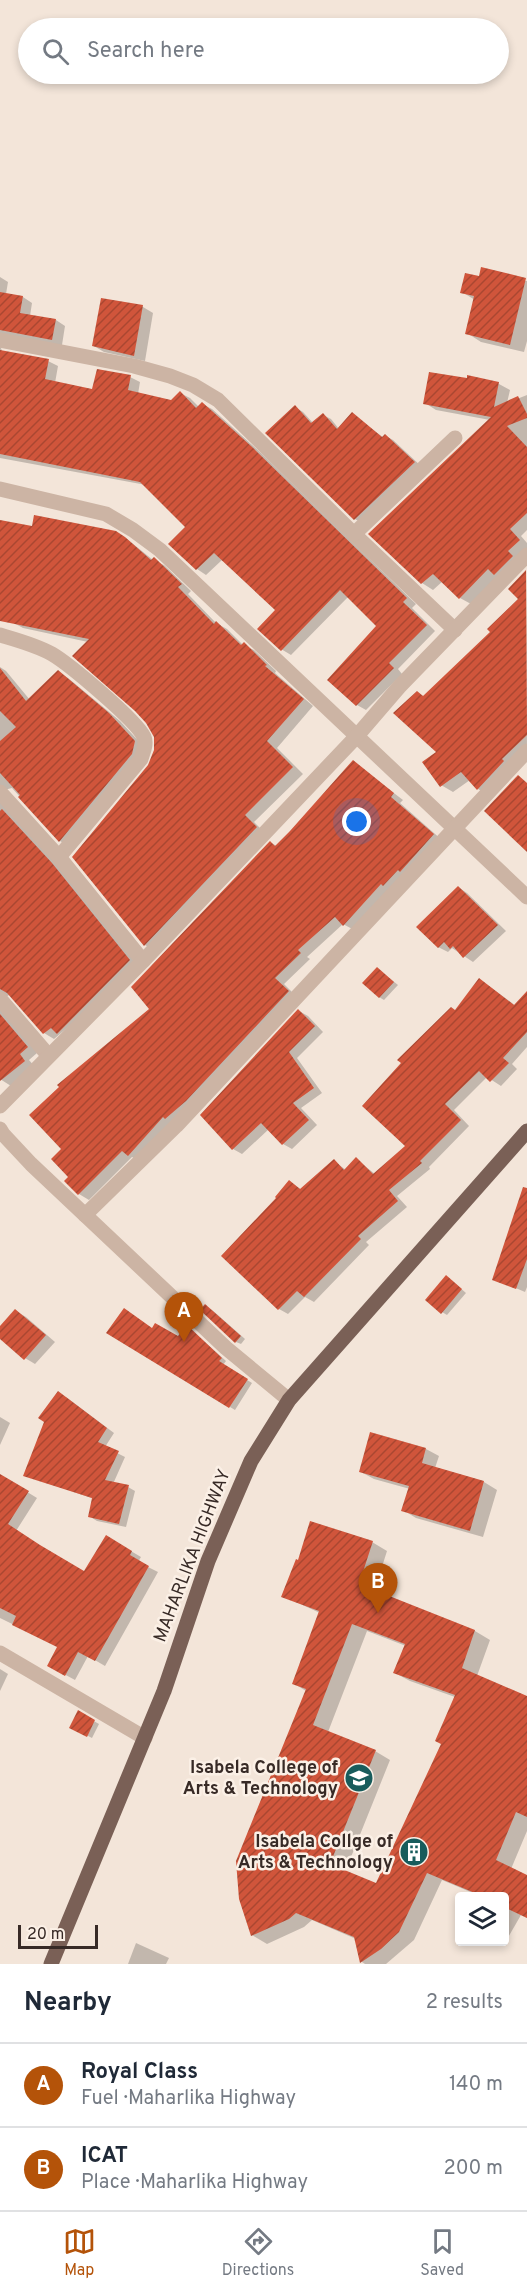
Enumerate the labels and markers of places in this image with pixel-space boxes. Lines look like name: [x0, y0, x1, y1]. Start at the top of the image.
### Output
pin: A: [164, 1292, 204, 1342]
pin: B: [358, 1564, 398, 1613]
place label: Isabela College of Arts & Technology: [183, 1757, 338, 1801]
school or university icon: Isabela College of Arts & Technology: [343, 1762, 375, 1794]
place label: Isabela Collge of Arts & Technology: [238, 1831, 393, 1875]
building icon: Isabela Collge of Arts & Technology: [398, 1836, 430, 1868]

